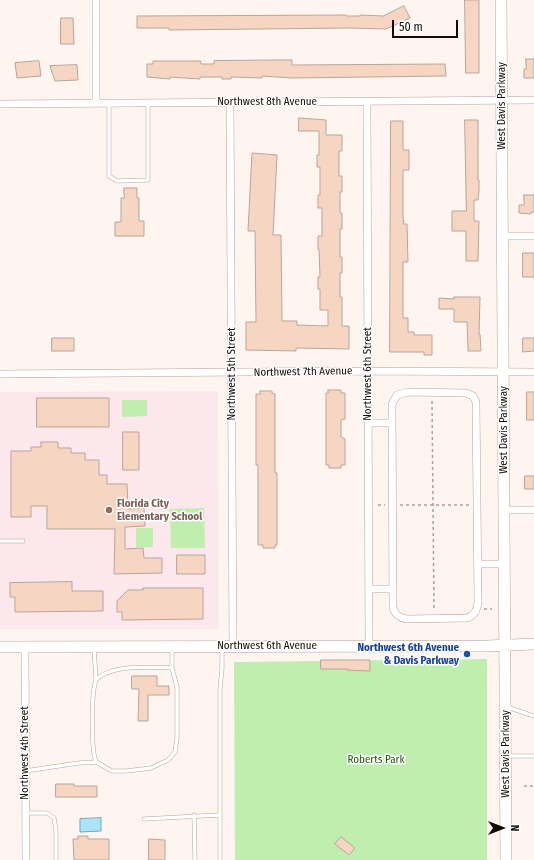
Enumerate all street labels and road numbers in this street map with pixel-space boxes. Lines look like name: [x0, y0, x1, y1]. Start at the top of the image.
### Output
street label: West Davis Parkway: [495, 62, 509, 150]
street label: Northwest 8th Avenue: [217, 95, 317, 109]
street label: Northwest 5th Street: [225, 327, 239, 421]
street label: Northwest 6th Street: [361, 327, 375, 421]
street label: Northwest 7th Avenue: [254, 365, 352, 379]
street label: West Davis Parkway: [497, 386, 511, 474]
street label: Northwest 6th Avenue: [217, 639, 317, 653]
street label: Northwest 4th Street: [18, 706, 32, 800]
street label: West Davis Parkway: [499, 710, 513, 798]

